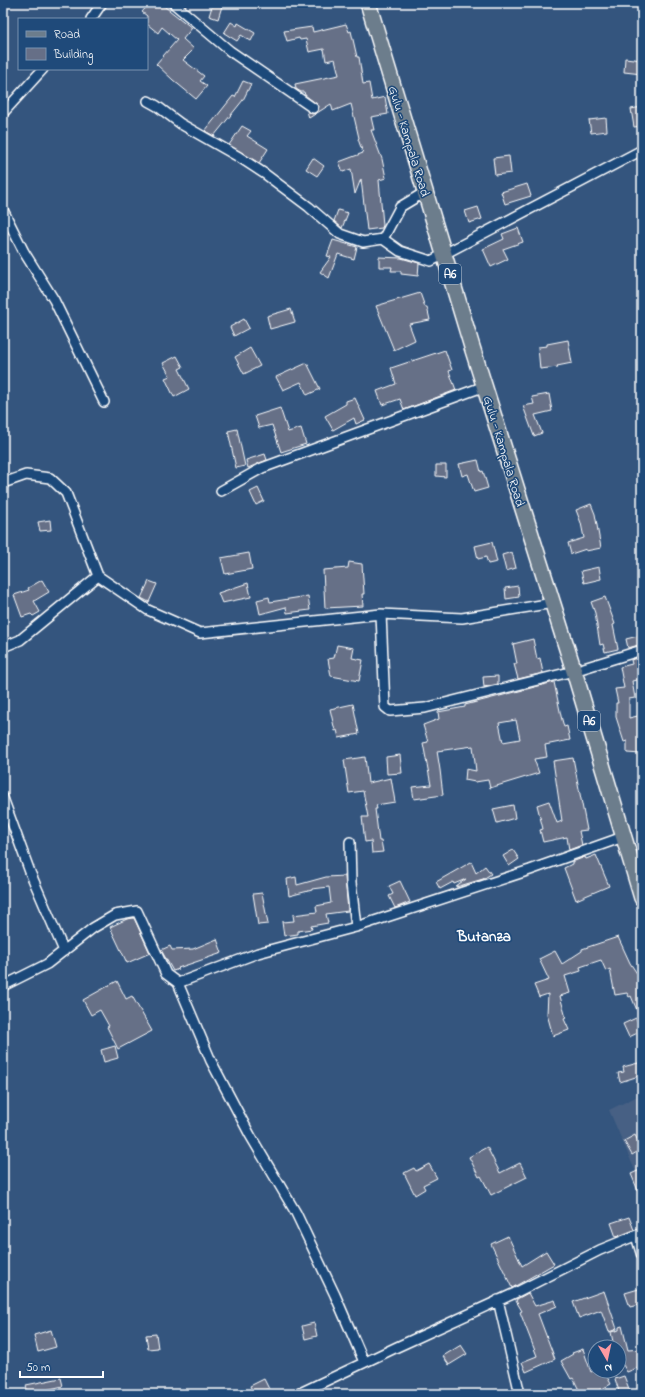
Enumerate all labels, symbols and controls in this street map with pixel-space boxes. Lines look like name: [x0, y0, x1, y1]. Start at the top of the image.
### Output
legend: [18, 18, 148, 70]
text: Road: [54, 26, 80, 44]
text: Building: [53, 46, 93, 65]
street label: Gulu - Kampala Road: [383, 84, 435, 200]
road number: A6: [439, 264, 461, 284]
street label: Gulu - Kampala Road: [478, 394, 530, 510]
road number: A6: [578, 711, 600, 731]
district label: Butanza: [456, 926, 511, 948]
north arrow: [587, 1339, 627, 1379]
scale bar: [20, 1353, 103, 1379]
text: 50 m: [26, 1359, 50, 1377]
text: N: [603, 1359, 613, 1376]

